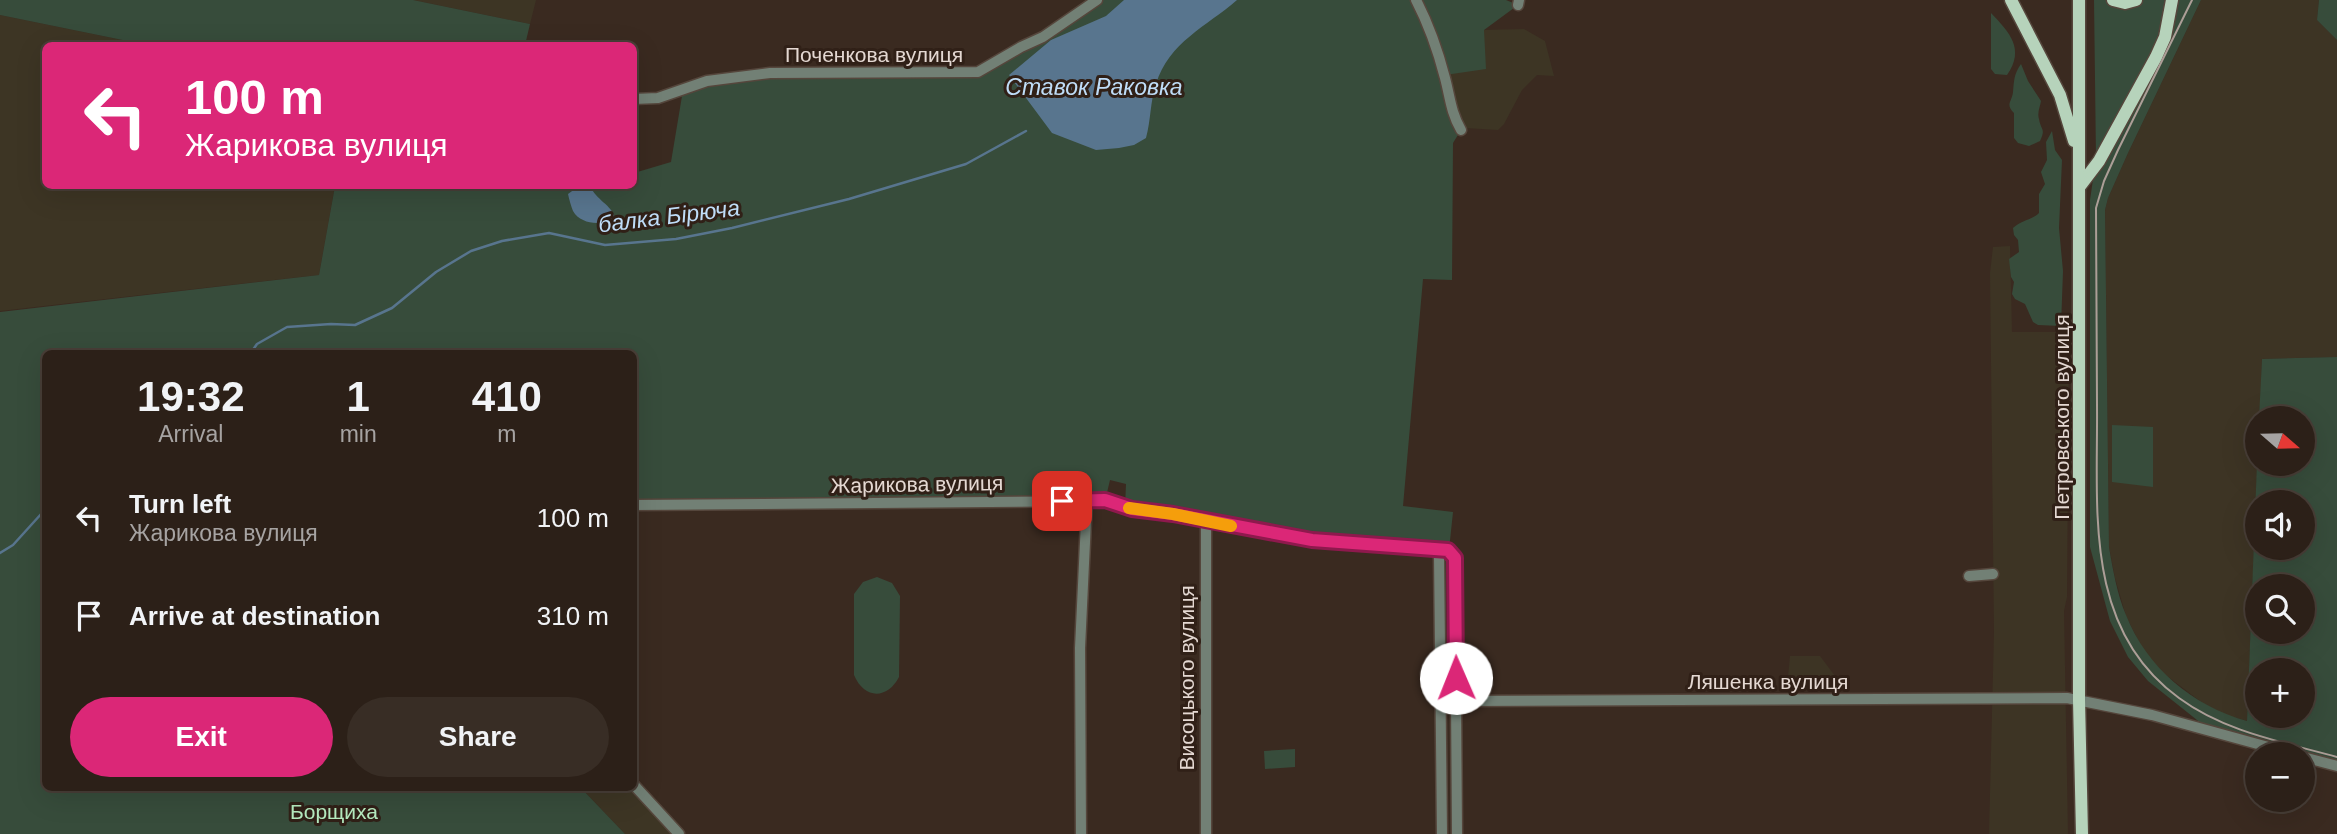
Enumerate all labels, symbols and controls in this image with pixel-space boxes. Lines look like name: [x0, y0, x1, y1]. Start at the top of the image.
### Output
street label: Поченкова вулиця: [785, 43, 963, 66]
icon: left: [70, 70, 161, 161]
text: 100 m: [185, 70, 324, 124]
water label: Ставок Раковка: [1005, 74, 1183, 100]
text: Жарикова вулиця: [185, 127, 448, 163]
water label: балка Бірюча: [597, 194, 741, 238]
street label: Петровського вулиця: [2050, 314, 2073, 520]
text: 19:32: [137, 373, 245, 420]
text: 1: [346, 373, 370, 420]
text: 410: [472, 373, 542, 420]
north arrow: [2245, 406, 2315, 476]
map controls: [2245, 406, 2315, 812]
text: Arrival: [158, 421, 223, 447]
text: min: [340, 421, 377, 447]
text: m: [497, 421, 516, 447]
street label: Жарикова вулиця: [831, 471, 1003, 497]
pin: [1032, 471, 1092, 531]
icon: arrive: [1043, 482, 1081, 520]
text: Turn left: [129, 489, 231, 519]
button: sound: [2245, 490, 2315, 560]
icon: left: [70, 499, 108, 537]
text: 100 m: [537, 503, 609, 533]
text: Жарикова вулиця: [129, 520, 318, 546]
button: search: [2245, 574, 2315, 644]
street label: Висоцького вулиця: [1175, 585, 1198, 771]
icon: arrive: [70, 597, 108, 635]
text: Arrive at destination: [129, 601, 380, 631]
text: 310 m: [537, 601, 609, 631]
position arrow: [1419, 641, 1493, 715]
button: +: [2245, 658, 2315, 728]
street label: Ляшенка вулиця: [1688, 670, 1848, 693]
button: Exit: [70, 697, 333, 777]
button: Share: [347, 697, 609, 777]
button: −: [2245, 742, 2315, 812]
park label: Борщиха: [290, 800, 378, 823]

